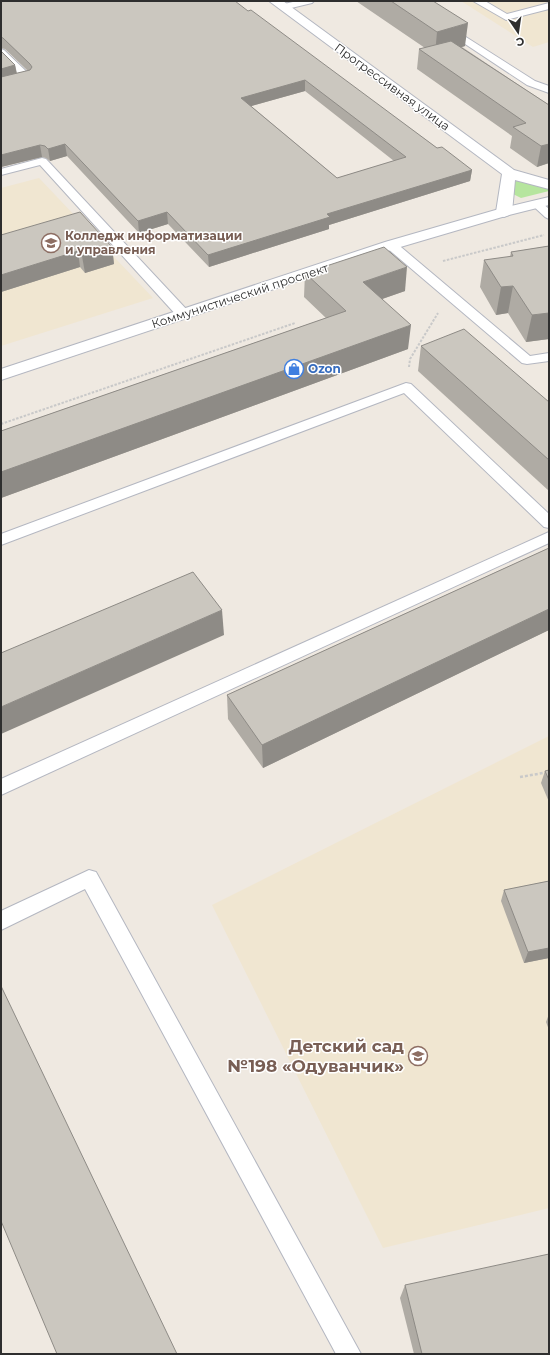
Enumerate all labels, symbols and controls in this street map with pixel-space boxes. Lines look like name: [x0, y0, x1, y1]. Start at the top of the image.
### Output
north arrow: [498, 12, 538, 52]
text: С: [515, 34, 526, 49]
street label: Прогрессивная улица: [332, 40, 453, 134]
place label: Колледж информатизации и управления: [65, 228, 242, 257]
school or university icon: Колледж информатизации и управления: [40, 232, 62, 254]
street label: Коммунистический проспект: [150, 260, 330, 331]
shop icon: Ozon: [283, 358, 305, 380]
place label: Ozon: [308, 361, 341, 376]
place label: Детский сад №198 «Одуванчик»: [227, 1036, 404, 1076]
school or university icon: Детский сад №198 «Одуванчик»: [407, 1045, 429, 1067]

